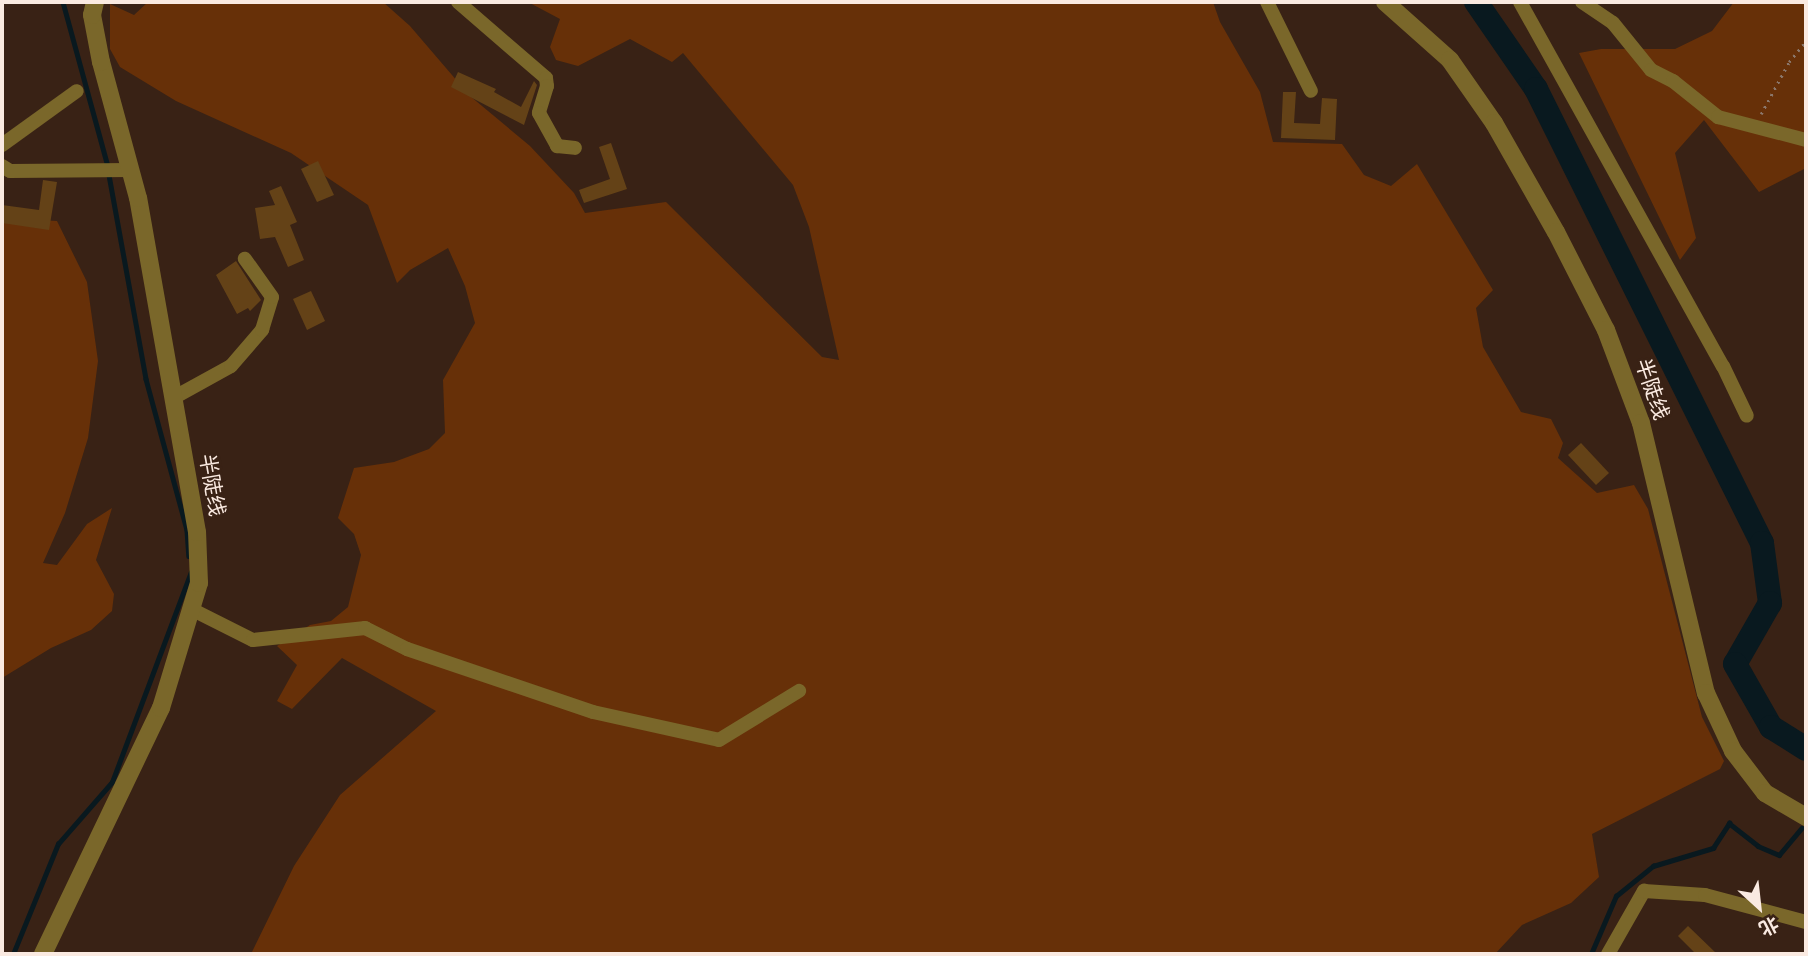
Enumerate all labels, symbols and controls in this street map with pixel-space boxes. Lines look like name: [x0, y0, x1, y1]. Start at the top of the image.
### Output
street label: 半陡线: [1630, 355, 1674, 423]
street label: 半陡线: [194, 452, 230, 518]
north arrow: [1724, 872, 1794, 942]
text: 北: [1754, 910, 1783, 942]

